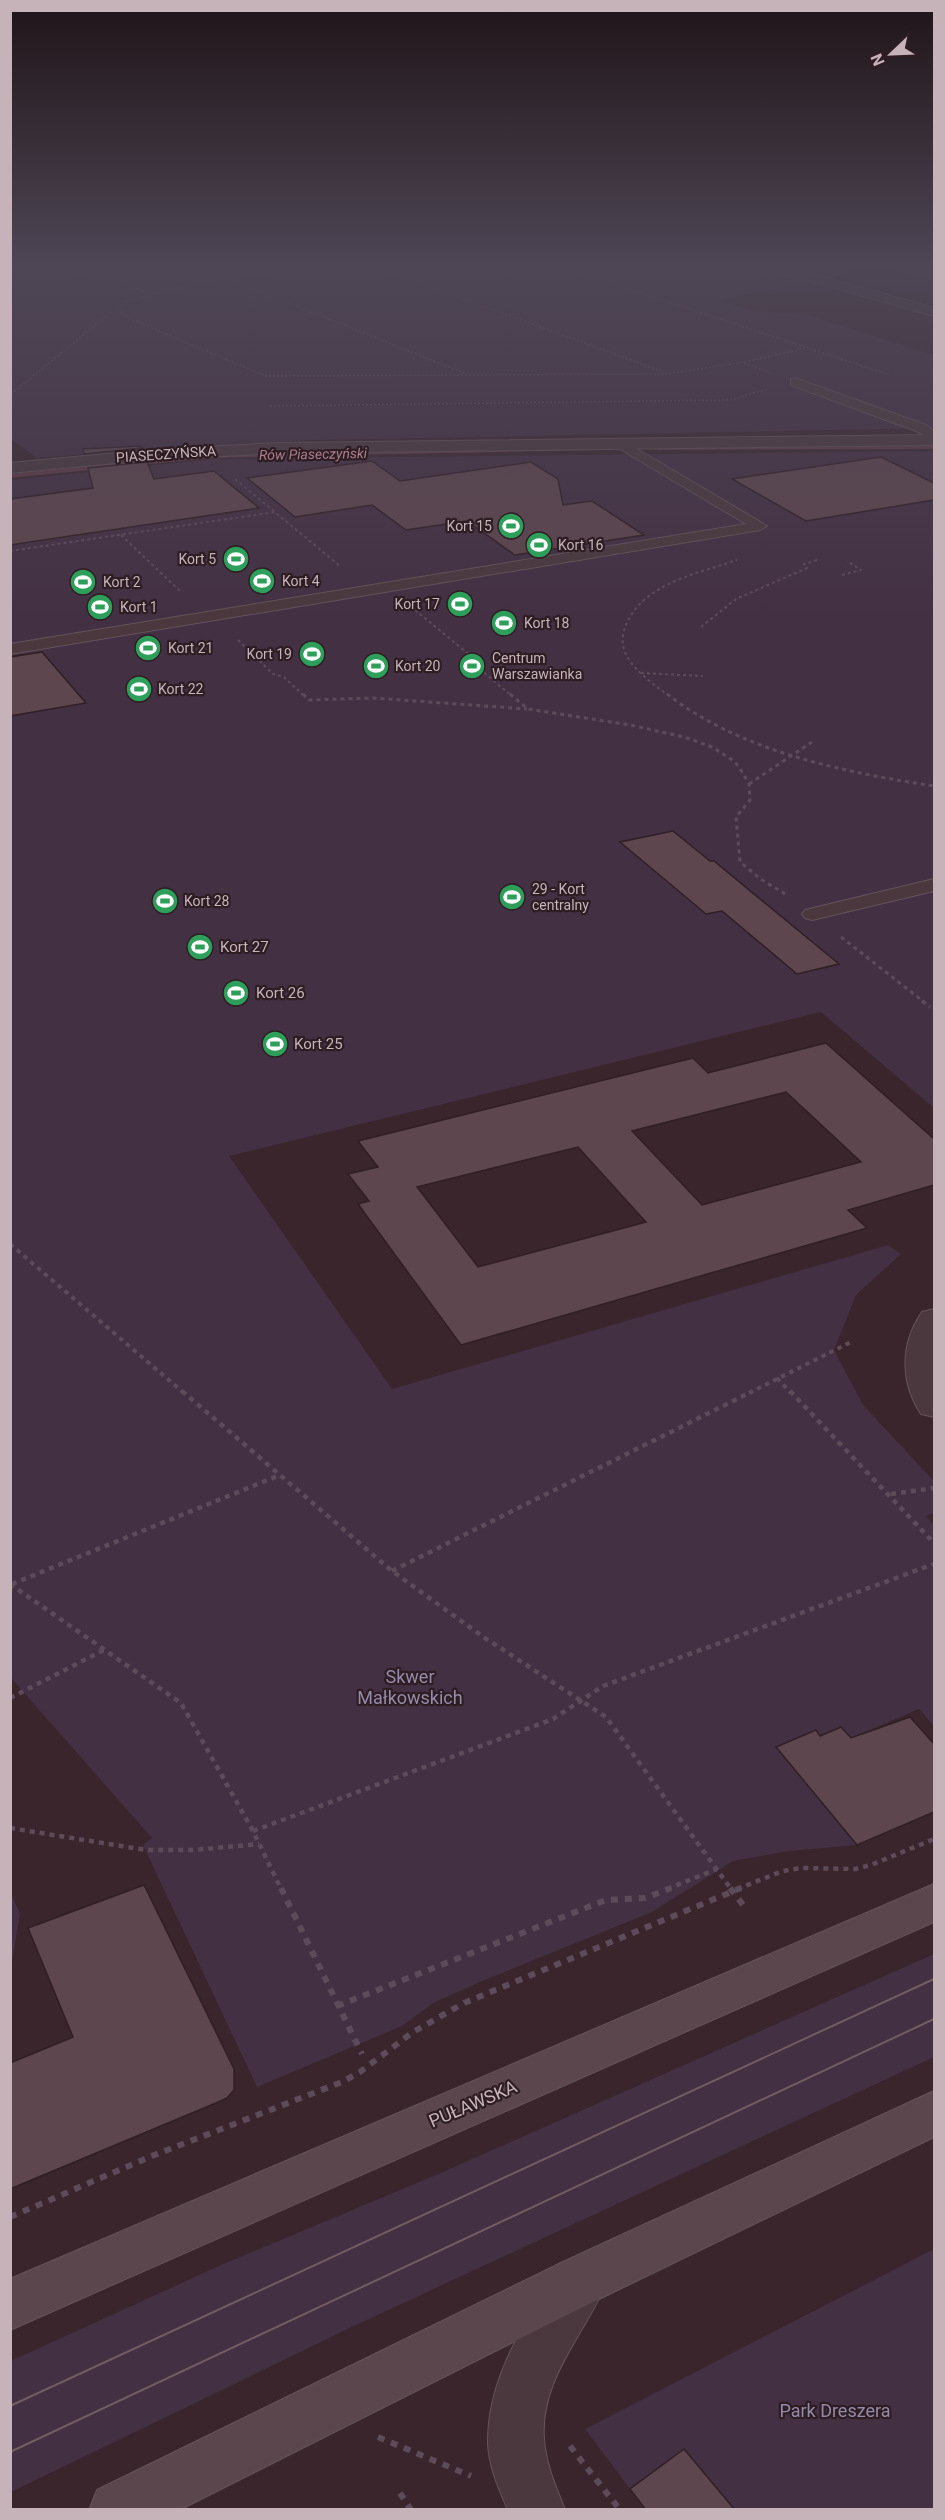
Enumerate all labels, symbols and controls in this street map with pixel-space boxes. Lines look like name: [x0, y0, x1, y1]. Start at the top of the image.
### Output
north arrow: [861, 24, 921, 84]
text: N: [867, 51, 889, 69]
street label: PIASECZYŃSKA: [115, 442, 217, 465]
water label: Rów Piaseczyński: [259, 445, 368, 463]
sports icon: Kort 15: [496, 511, 526, 541]
place label: Kort 15: [447, 518, 492, 534]
sports icon: Kort 16: [524, 530, 554, 560]
place label: Kort 16: [558, 537, 604, 553]
sports icon: Kort 5: [221, 544, 251, 574]
place label: Kort 5: [178, 551, 216, 567]
sports icon: Kort 4: [247, 566, 277, 596]
sports icon: Kort 2: [68, 567, 98, 597]
place label: Kort 4: [282, 573, 320, 589]
place label: Kort 2: [103, 574, 141, 590]
sports icon: Kort 17: [445, 589, 475, 619]
sports icon: Kort 1: [85, 592, 115, 622]
place label: Kort 17: [395, 596, 440, 612]
place label: Kort 1: [120, 599, 158, 615]
sports icon: Kort 18: [489, 608, 519, 638]
place label: Kort 18: [524, 615, 570, 631]
sports icon: Kort 21: [133, 633, 163, 663]
sports icon: Kort 19: [297, 639, 327, 669]
place label: Kort 21: [168, 640, 213, 656]
place label: Kort 19: [247, 646, 292, 662]
place label: Centrum Warszawianka: [492, 650, 582, 682]
sports icon: Kort 20: [361, 651, 391, 681]
sports icon: Centrum Warszawianka: [457, 651, 487, 681]
place label: Kort 20: [395, 658, 441, 674]
sports icon: Kort 22: [124, 674, 154, 704]
place label: Kort 22: [158, 681, 204, 697]
place label: 29 - Kort centralny: [532, 881, 589, 913]
sports icon: 29 - Kort centralny: [497, 882, 527, 912]
sports icon: Kort 28: [150, 886, 180, 916]
place label: Kort 28: [184, 893, 230, 909]
sports icon: Kort 27: [185, 932, 215, 962]
place label: Kort 27: [220, 938, 269, 956]
sports icon: Kort 26: [221, 978, 251, 1008]
place label: Kort 26: [256, 984, 305, 1002]
sports icon: Kort 25: [260, 1029, 290, 1059]
place label: Kort 25: [294, 1035, 343, 1053]
park label: Skwer Małkowskich: [357, 1666, 463, 1708]
street label: PUŁAWSKA: [426, 2075, 520, 2131]
park label: Park Dreszera: [779, 2400, 891, 2421]

